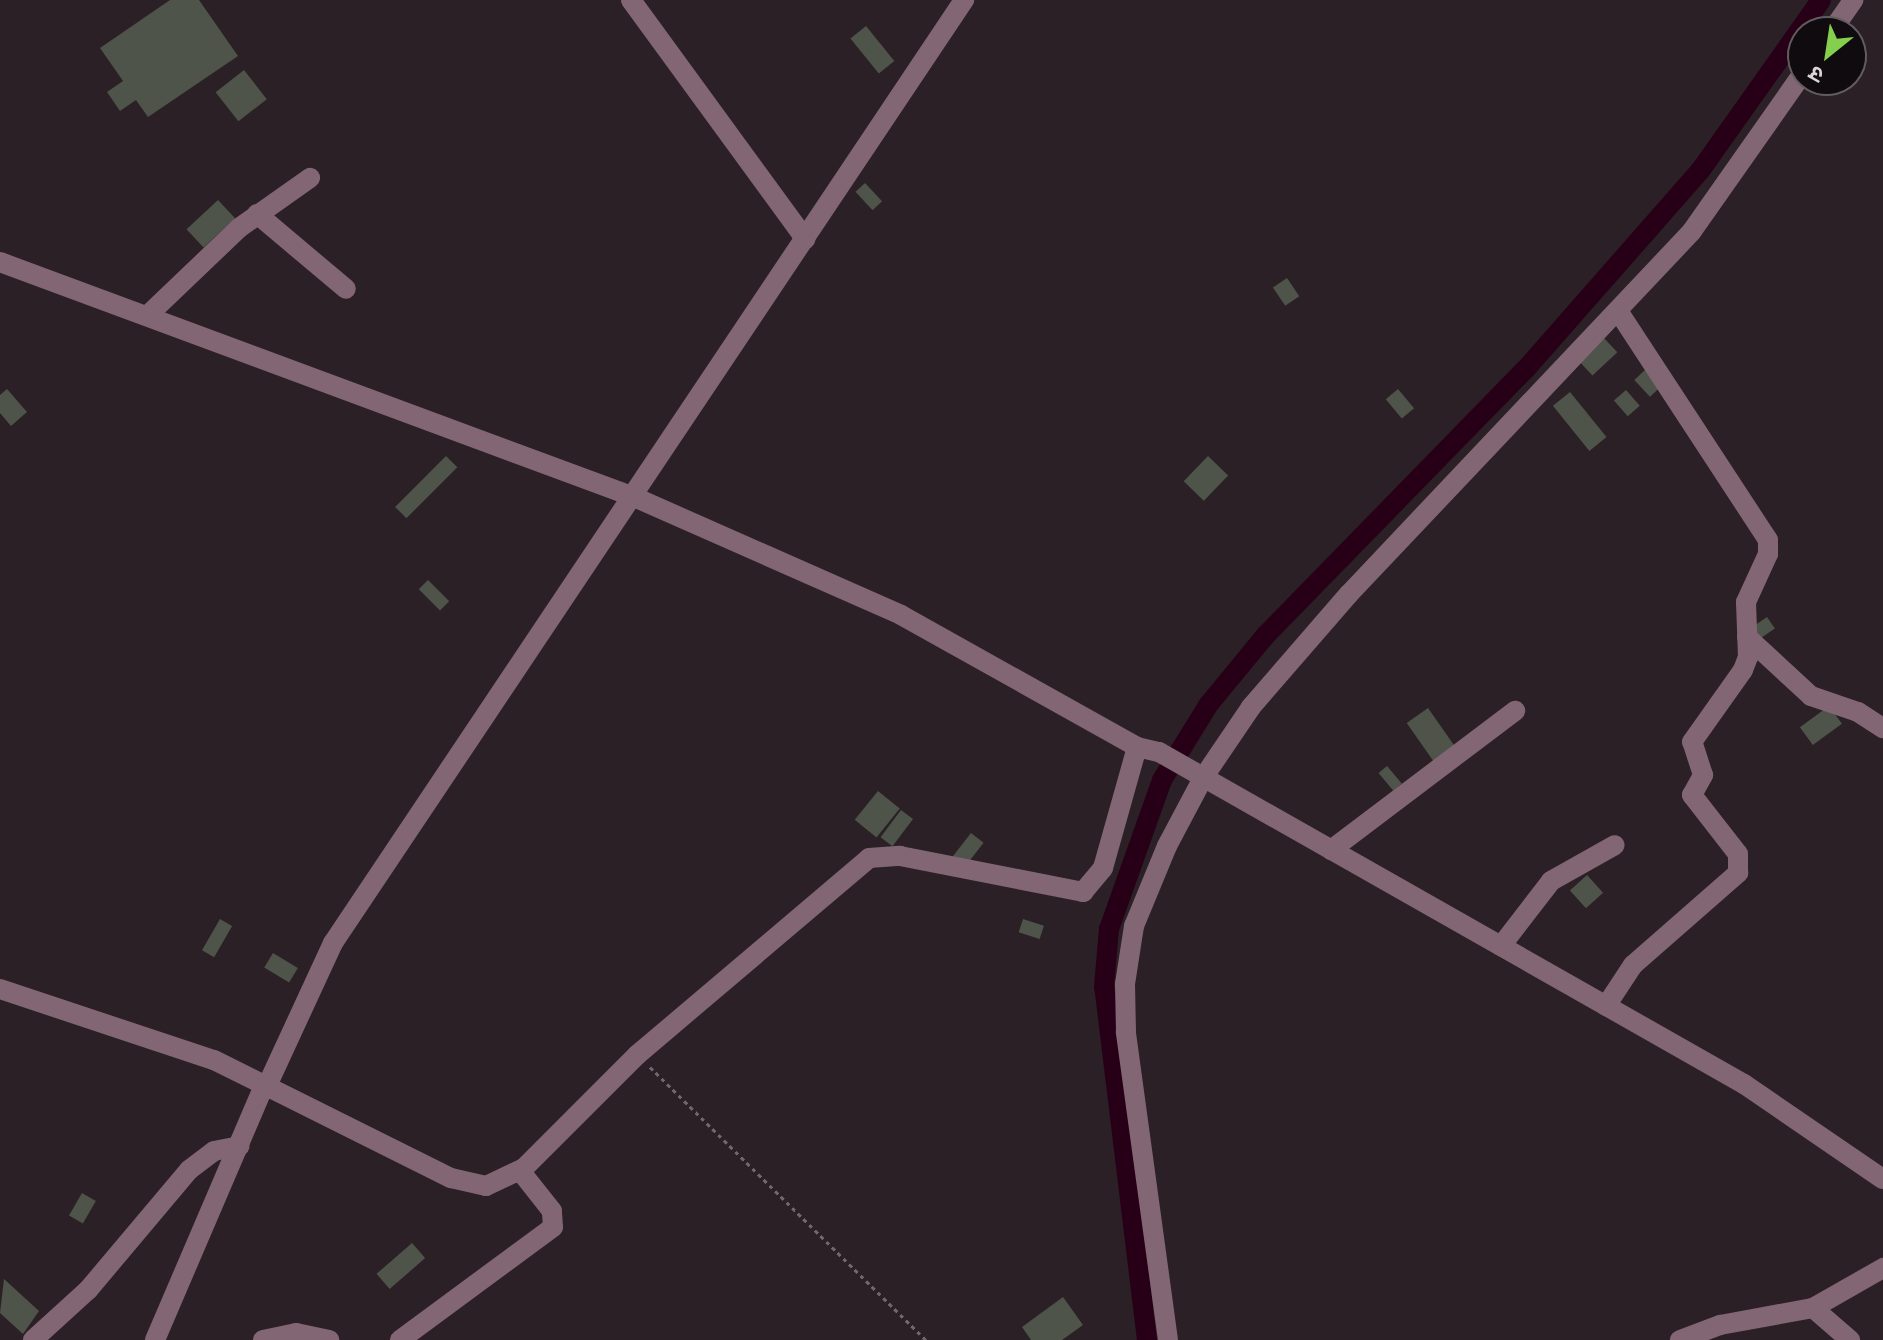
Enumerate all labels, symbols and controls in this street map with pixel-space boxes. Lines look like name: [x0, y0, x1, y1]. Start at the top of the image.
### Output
north arrow: [1787, 16, 1867, 96]
text: उ: [1803, 59, 1829, 91]

